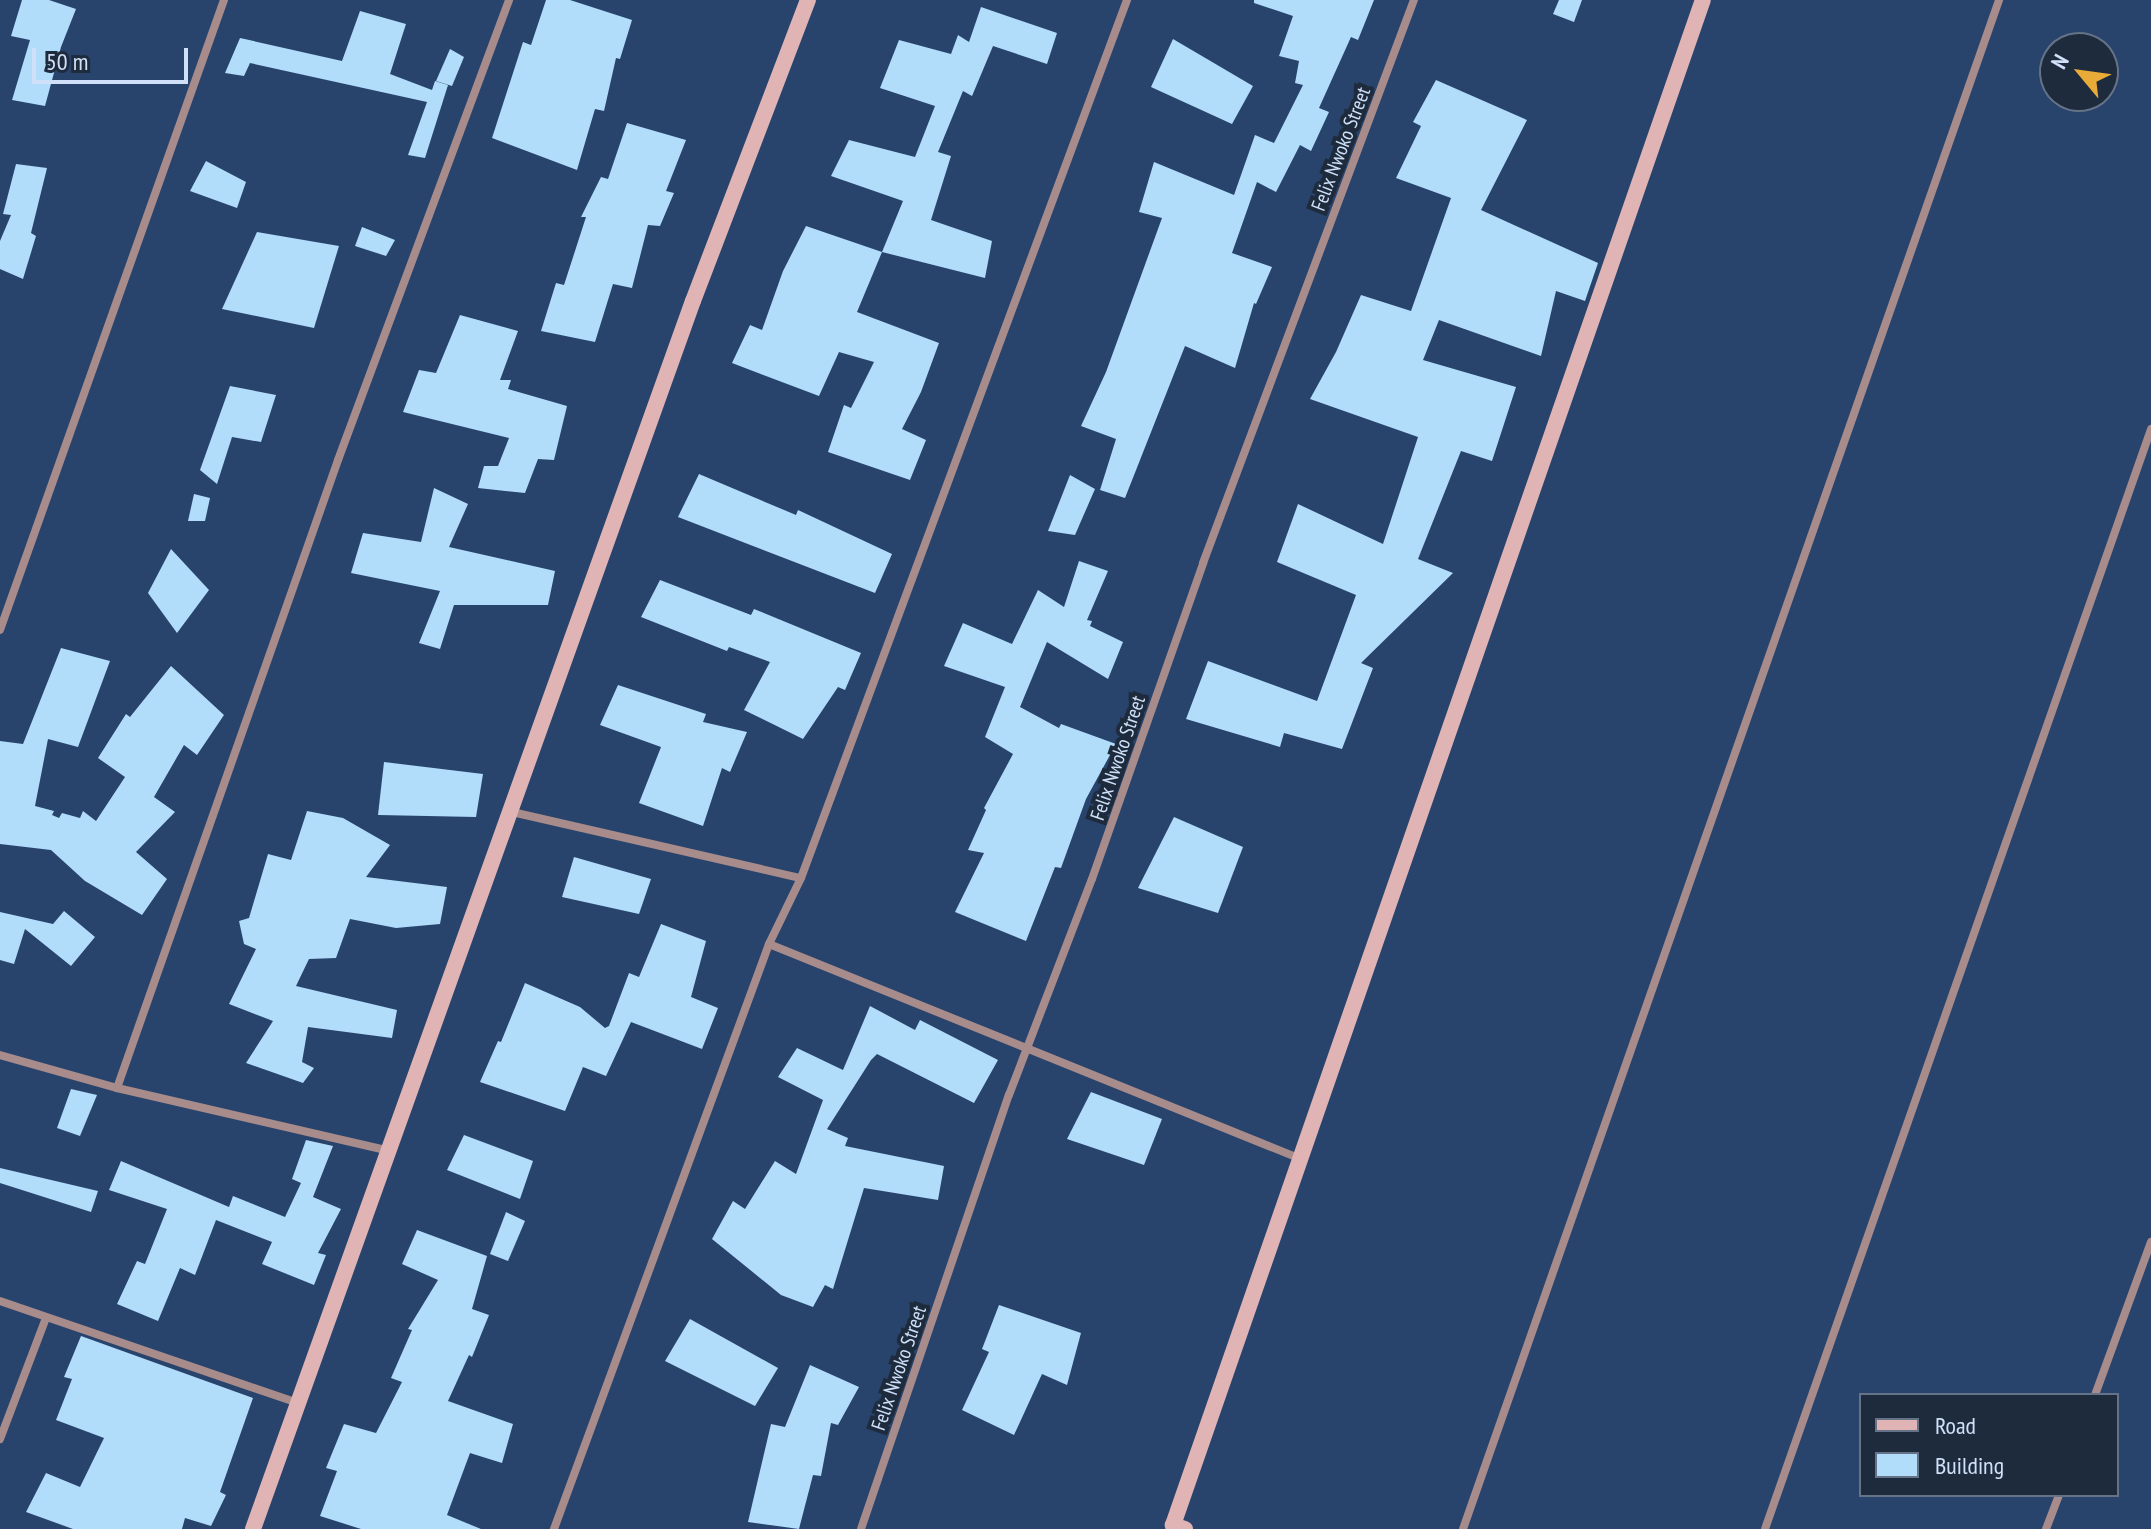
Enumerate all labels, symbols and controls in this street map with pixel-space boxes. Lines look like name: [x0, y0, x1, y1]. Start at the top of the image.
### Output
scale bar: [36, 32, 192, 82]
north arrow: [2039, 32, 2119, 112]
text: 50 m: [46, 46, 88, 77]
text: N: [2045, 49, 2075, 73]
street label: Felix Nwoko Street: [1306, 84, 1376, 214]
street label: Felix Nwoko Street: [1085, 692, 1151, 824]
street label: Felix Nwoko Street: [866, 1302, 932, 1434]
legend: [1859, 1393, 2119, 1497]
text: Road: [1935, 1410, 1976, 1441]
text: Building: [1935, 1450, 2004, 1481]

